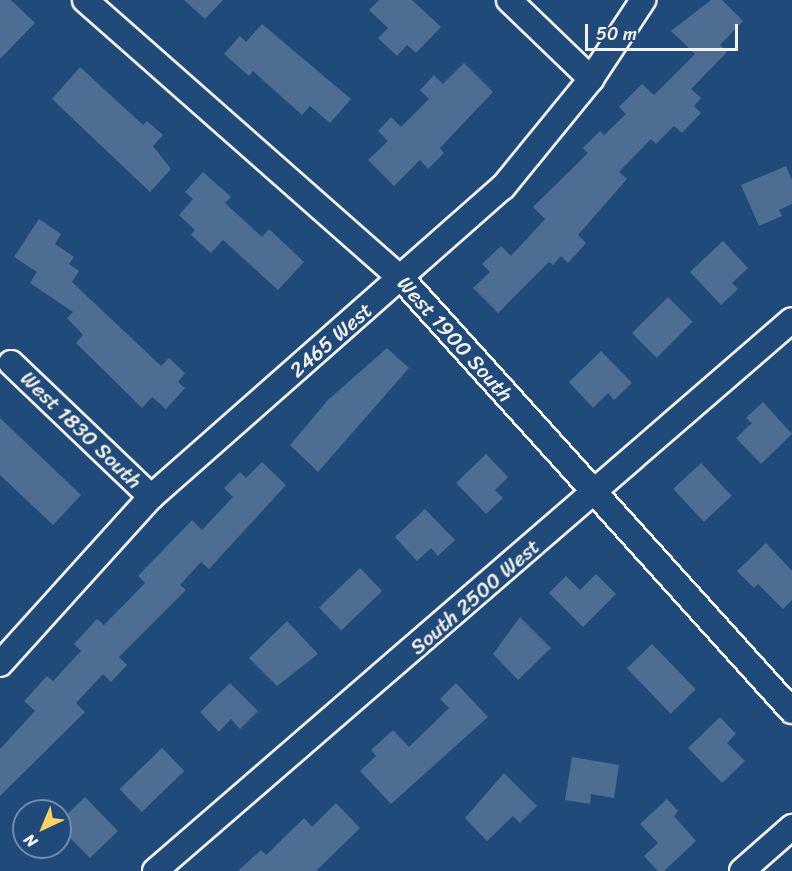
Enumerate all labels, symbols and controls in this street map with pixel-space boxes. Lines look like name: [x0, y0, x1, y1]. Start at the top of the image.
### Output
scale bar: [588, 12, 741, 50]
text: 50 m: [596, 18, 637, 50]
street label: West 1900 South: [392, 271, 518, 407]
street label: 2465 West: [285, 297, 377, 383]
street label: West 1830 South: [15, 366, 147, 494]
street label: South 2500 West: [405, 534, 545, 660]
north arrow: [12, 799, 72, 859]
text: N: [16, 827, 45, 855]

